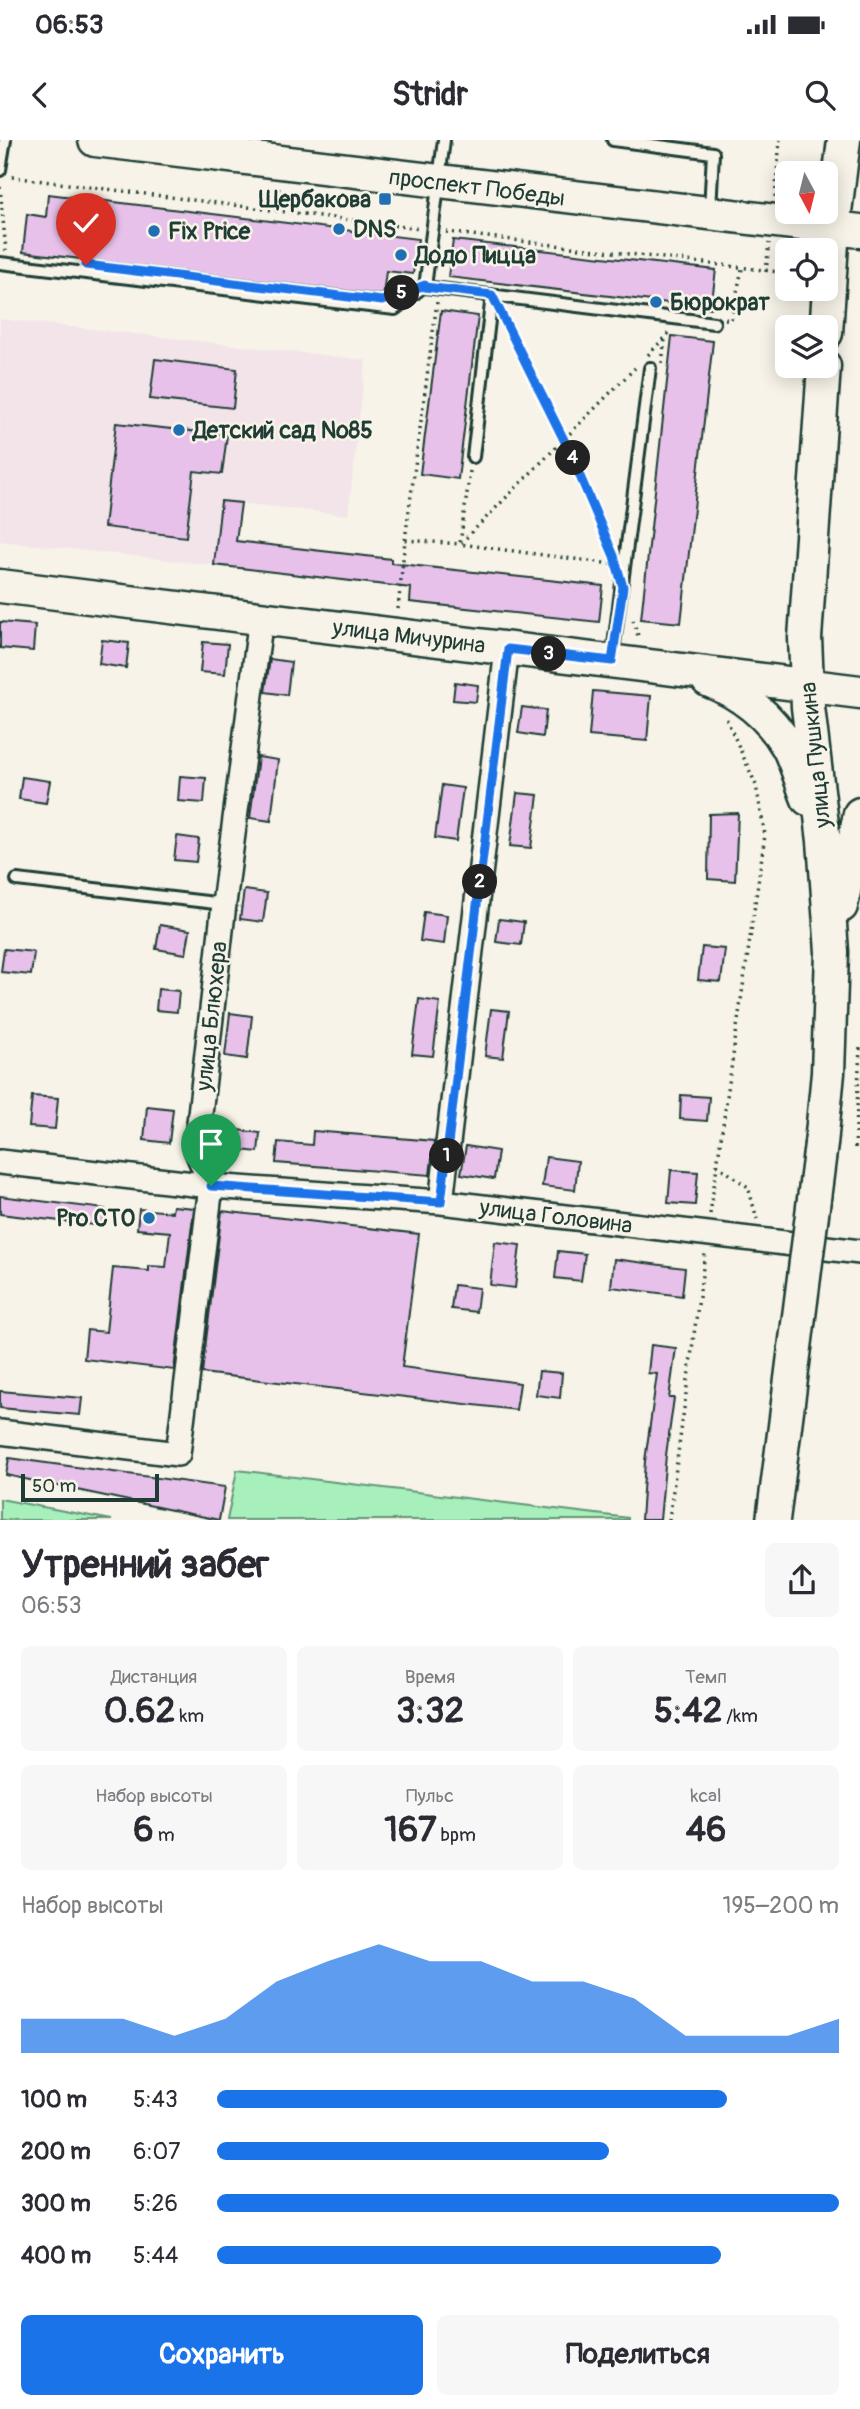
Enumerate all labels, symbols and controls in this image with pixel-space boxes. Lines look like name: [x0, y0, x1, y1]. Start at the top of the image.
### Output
text: 06:53: [35, 9, 103, 41]
text: Stridr: [392, 75, 468, 115]
icon: back: [21, 76, 59, 114]
icon: search: [801, 76, 839, 114]
north arrow: [775, 161, 838, 224]
map controls: [775, 161, 838, 378]
street label: проспект Победы: [387, 162, 567, 213]
place label: Щербакова: [258, 185, 371, 214]
marker: Щербакова: [377, 191, 393, 207]
pin: [56, 193, 116, 265]
icon: check: [67, 204, 105, 242]
place label: DNS: [353, 215, 396, 244]
place label: Fix Price: [168, 217, 251, 246]
marker: DNS: [331, 221, 347, 237]
marker: Fix Price: [146, 223, 162, 239]
button: locate: [775, 238, 838, 301]
place label: Додо Пицца: [413, 241, 536, 270]
marker: Додо Пицца: [393, 247, 409, 263]
pin: 5: [384, 276, 420, 310]
text: 5: [396, 280, 407, 304]
place label: Бюрократ: [670, 288, 770, 317]
marker: Бюрократ: [648, 294, 664, 310]
button: layers: [775, 315, 838, 378]
place label: Детский сад №85: [191, 416, 373, 445]
marker: Детский сад №85: [171, 422, 187, 438]
pin: 4: [556, 440, 590, 476]
text: 4: [567, 445, 578, 469]
street label: улица Мичурина: [330, 613, 487, 660]
pin: 3: [532, 636, 566, 672]
text: 3: [543, 641, 554, 665]
street label: улица Пушкина: [793, 681, 838, 830]
pin: 2: [462, 864, 498, 900]
text: 2: [474, 869, 485, 893]
street label: улица Блюхера: [189, 940, 234, 1093]
pin: [181, 1114, 241, 1186]
icon: arrive: [192, 1125, 230, 1163]
pin: 1: [430, 1138, 464, 1174]
text: 1: [443, 1143, 450, 1167]
street label: улица Головина: [477, 1193, 634, 1240]
place label: Pro СТО: [56, 1204, 135, 1233]
marker: Pro СТО: [141, 1210, 157, 1226]
scale bar: [21, 1471, 159, 1503]
text: 50 m: [32, 1474, 76, 1498]
text: Утренний забег: [21, 1541, 269, 1589]
button: share: [765, 1543, 839, 1617]
text: 06:53: [21, 1591, 82, 1620]
text: Дистанция: [111, 1665, 197, 1689]
text: Время: [405, 1665, 455, 1689]
text: Темп: [685, 1665, 727, 1689]
text: 0.62: [104, 1689, 175, 1733]
text: 3:32: [396, 1689, 464, 1733]
text: 5:42: [654, 1689, 722, 1733]
text: km: [175, 1704, 204, 1728]
text: /km: [722, 1704, 758, 1728]
text: Набор высоты: [95, 1784, 213, 1808]
text: Пульс: [406, 1784, 454, 1808]
text: kcal: [691, 1784, 721, 1808]
text: 6: [133, 1808, 154, 1852]
text: 167: [384, 1808, 436, 1852]
text: 46: [686, 1808, 726, 1852]
text: m: [154, 1823, 175, 1847]
text: bpm: [436, 1823, 476, 1847]
text: Набор высоты: [21, 1891, 163, 1920]
text: 195–200 m: [722, 1891, 839, 1920]
text: 100 m: [21, 2085, 87, 2114]
text: 5:43: [133, 2085, 178, 2114]
text: 200 m: [21, 2137, 91, 2166]
text: 6:07: [133, 2137, 180, 2166]
text: 300 m: [21, 2189, 91, 2218]
text: 5:26: [133, 2189, 178, 2218]
text: 400 m: [21, 2241, 91, 2270]
text: 5:44: [133, 2241, 178, 2270]
button: Сохранить: [21, 2315, 423, 2395]
button: Поделиться: [437, 2315, 839, 2395]

